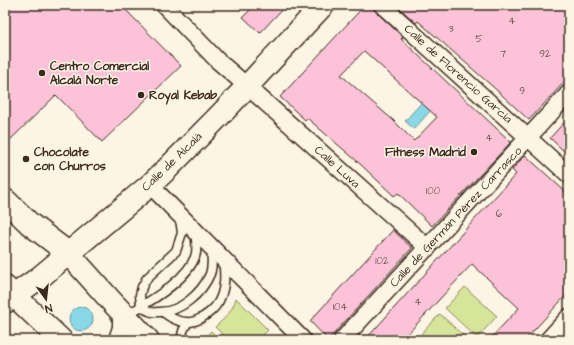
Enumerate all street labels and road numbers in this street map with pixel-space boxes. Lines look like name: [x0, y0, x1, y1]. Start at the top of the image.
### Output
street label: Calle de Florencio García: [400, 21, 516, 127]
street label: Calle de Alcalá: [138, 129, 206, 195]
street label: Calle Luva: [310, 142, 364, 192]
street label: Calle de Germán Pérez Carrasco: [386, 143, 526, 291]

